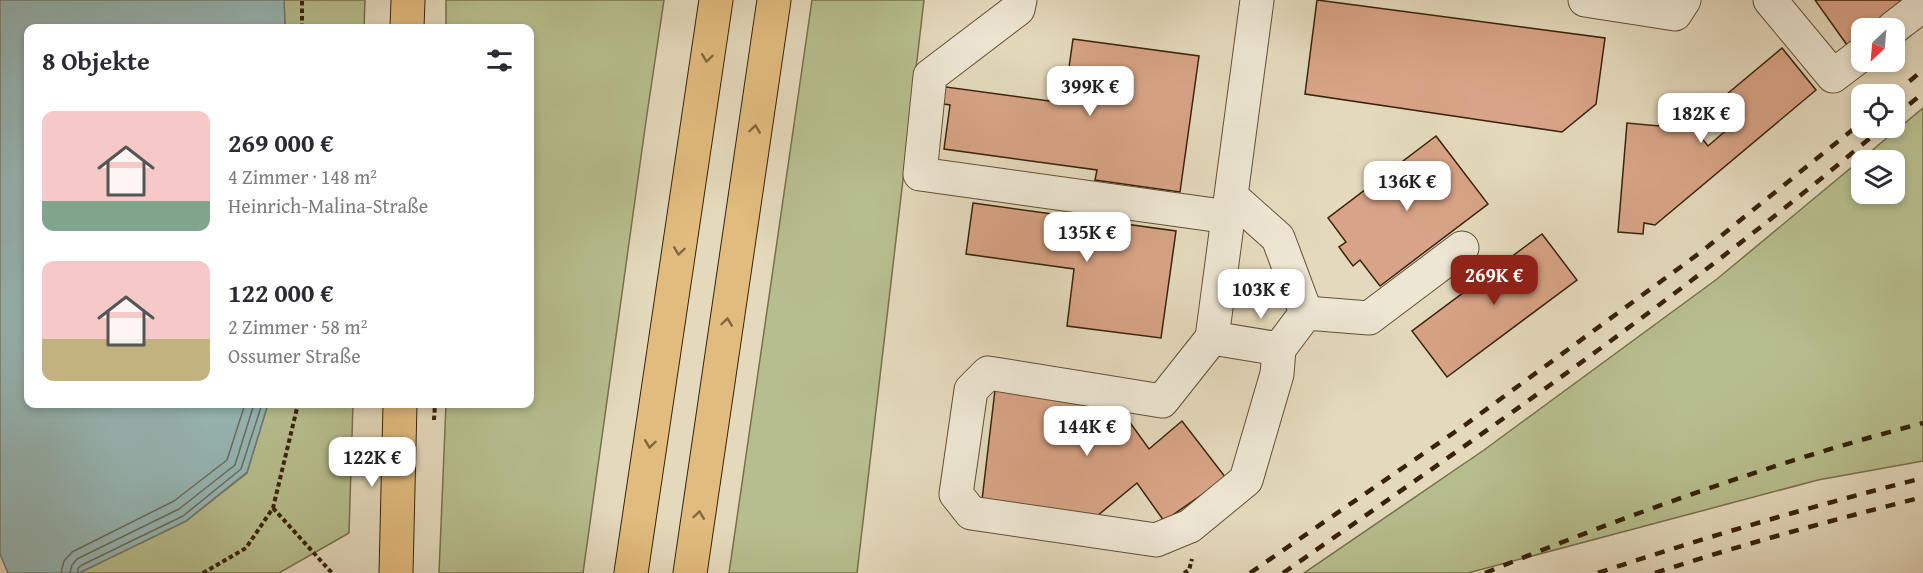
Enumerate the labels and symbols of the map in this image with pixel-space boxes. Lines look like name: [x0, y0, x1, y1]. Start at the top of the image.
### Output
north arrow: [1851, 18, 1905, 72]
one-way arrow: [702, 53, 714, 62]
pin: 399K €: [1041, 66, 1139, 117]
pin: 182K €: [1652, 93, 1750, 144]
one-way arrow: [748, 125, 760, 134]
pin: 136K €: [1358, 161, 1456, 212]
pin: 135K €: [1038, 212, 1136, 263]
one-way arrow: [673, 246, 685, 255]
pin: 269K €: [1445, 255, 1543, 306]
pin: 103K €: [1212, 269, 1310, 320]
one-way arrow: [720, 318, 732, 327]
pin: 144K €: [1038, 406, 1136, 457]
pin: 122K €: [323, 437, 421, 488]
one-way arrow: [644, 438, 657, 448]
one-way arrow: [692, 511, 704, 520]

